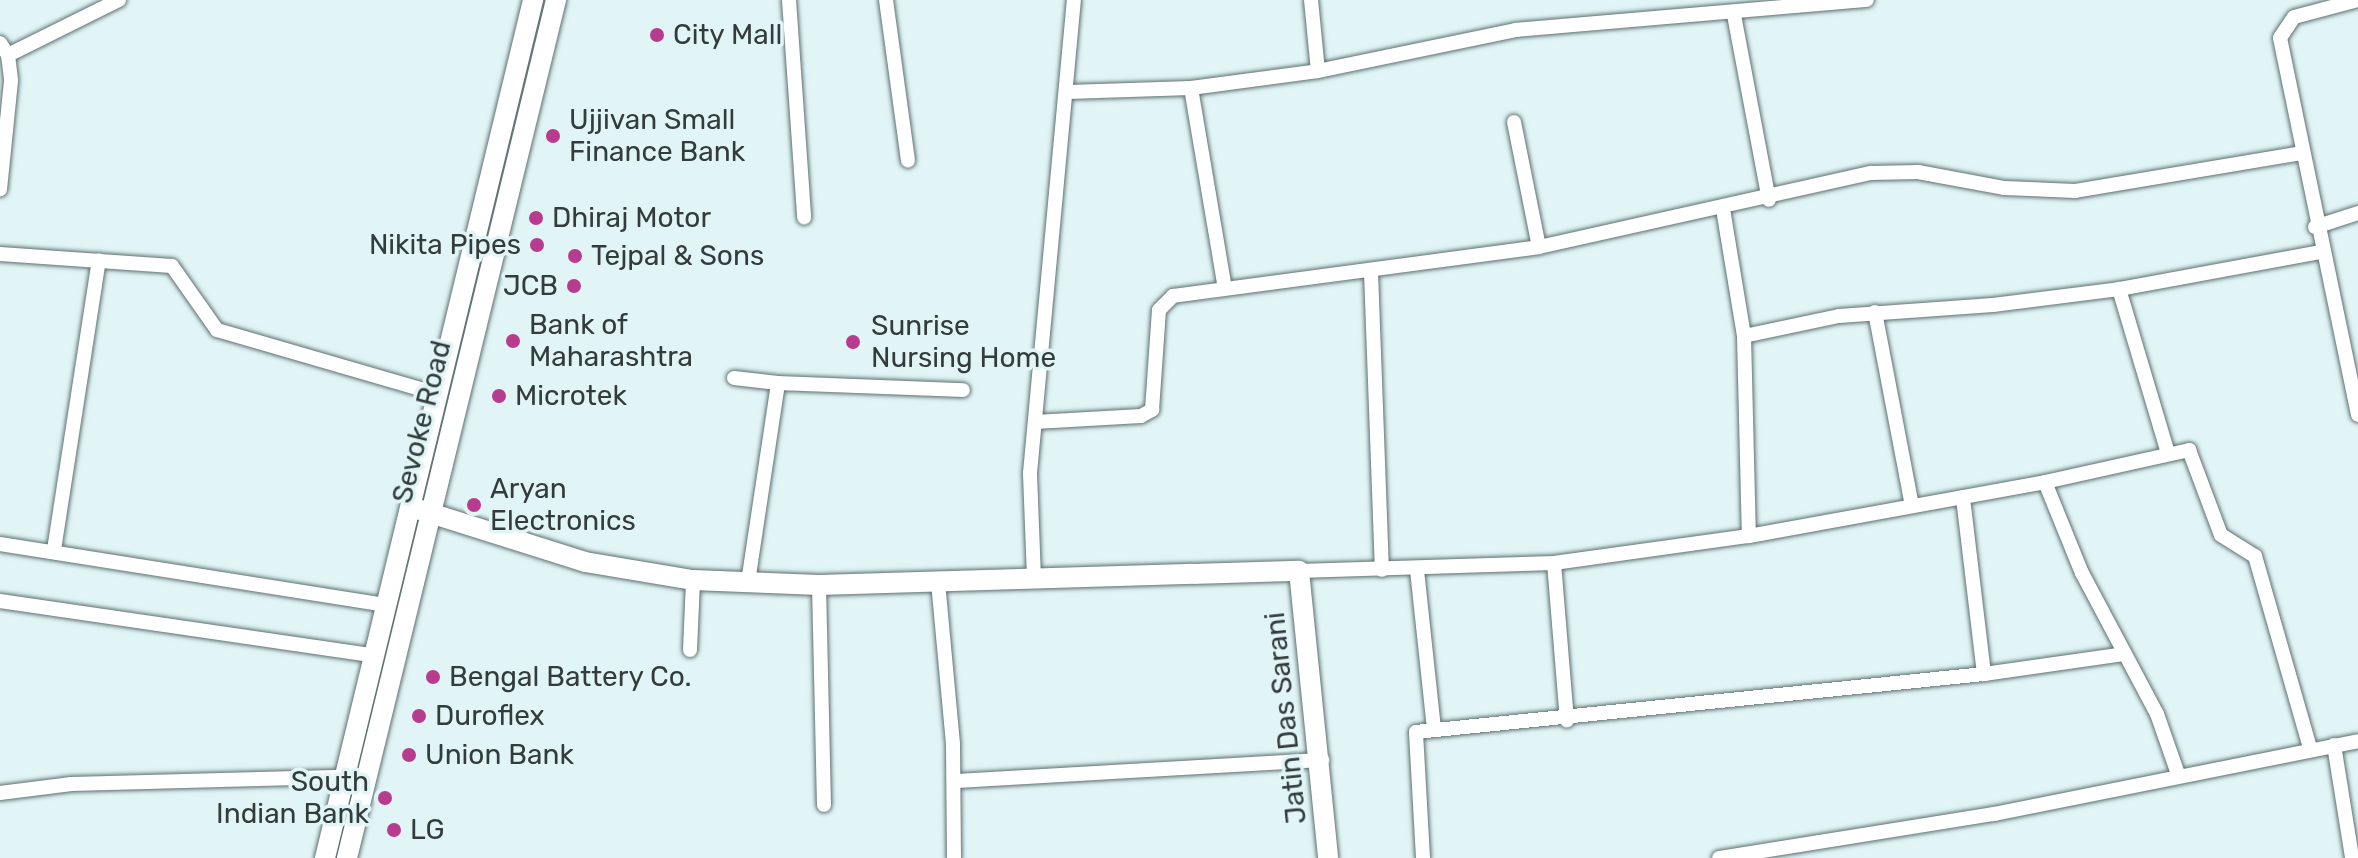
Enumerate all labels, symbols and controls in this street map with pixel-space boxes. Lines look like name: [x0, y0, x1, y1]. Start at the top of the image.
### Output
place label: City Mall: [673, 18, 783, 52]
marker: City Mall: [648, 26, 666, 44]
place label: Ujjivan Small Finance Bank: [569, 103, 745, 169]
marker: Ujjivan Small Finance Bank: [544, 127, 562, 145]
place label: Dhiraj Motor: [552, 201, 711, 235]
marker: Dhiraj Motor: [527, 209, 545, 227]
place label: Nikita Pipes: [369, 228, 521, 262]
marker: Nikita Pipes: [528, 236, 546, 254]
place label: Tejpal & Sons: [591, 239, 764, 273]
marker: Tejpal & Sons: [566, 247, 584, 265]
place label: JCB: [503, 269, 558, 303]
marker: JCB: [565, 277, 583, 295]
place label: Bank of Maharashtra: [529, 308, 693, 374]
place label: Sunrise Nursing Home: [871, 309, 1056, 375]
marker: Sunrise Nursing Home: [842, 331, 864, 353]
marker: Bank of Maharashtra: [504, 332, 522, 350]
street label: Sevoke Road: [386, 337, 458, 507]
place label: Microtek: [515, 379, 627, 413]
marker: Microtek: [490, 387, 508, 405]
place label: Aryan Electronics: [490, 472, 636, 538]
marker: Aryan Electronics: [465, 496, 483, 514]
street label: Jatin Das Sarani: [1258, 610, 1314, 826]
place label: Bengal Battery Co.: [449, 660, 692, 694]
marker: Bengal Battery Co.: [424, 668, 442, 686]
place label: Duroflex: [435, 699, 545, 733]
marker: Duroflex: [410, 707, 428, 725]
place label: Union Bank: [425, 738, 574, 772]
marker: Union Bank: [400, 746, 418, 764]
place label: South Indian Bank: [216, 765, 369, 831]
marker: South Indian Bank: [376, 789, 394, 807]
place label: LG: [410, 813, 445, 847]
marker: LG: [385, 821, 403, 839]

